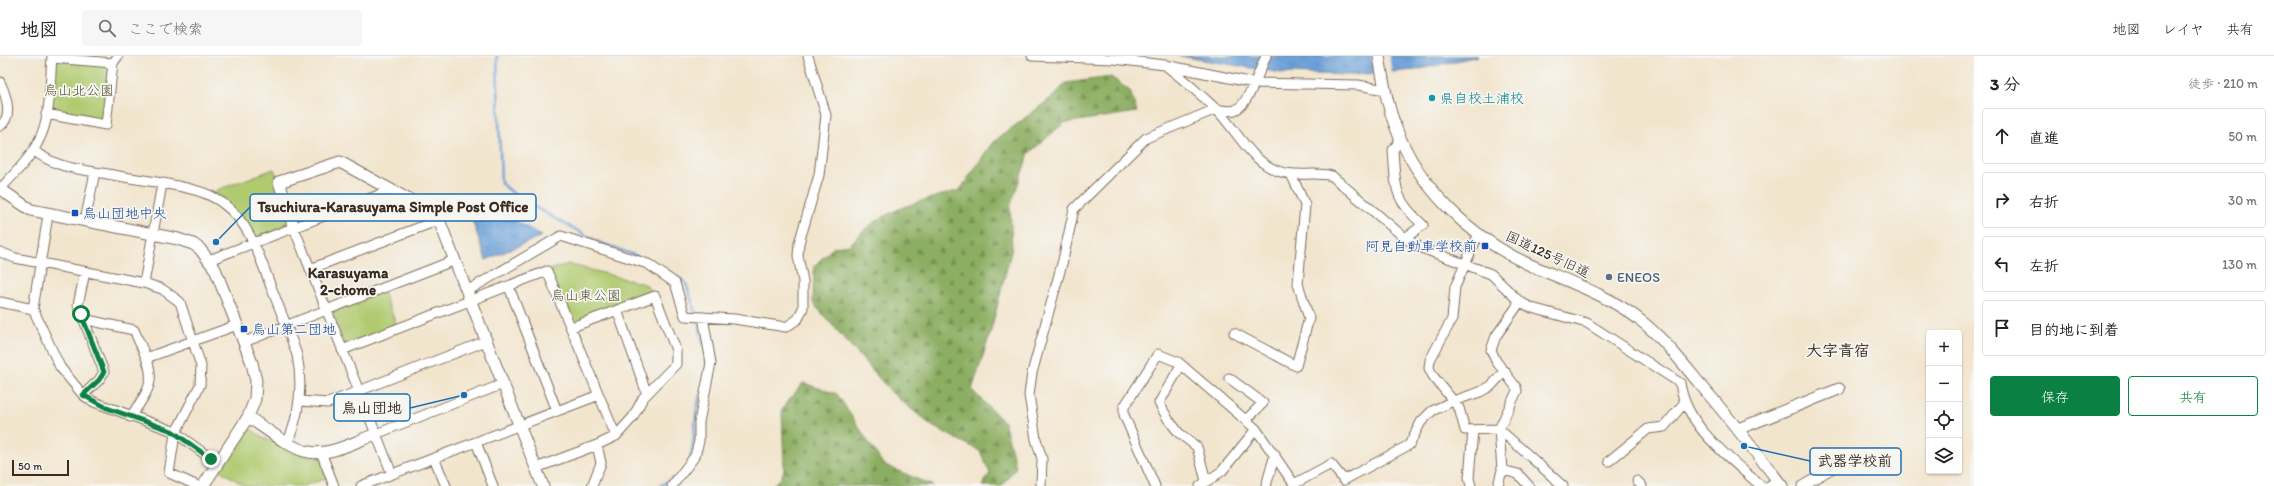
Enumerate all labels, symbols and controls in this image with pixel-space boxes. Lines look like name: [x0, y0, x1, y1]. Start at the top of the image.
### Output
search box: [82, 10, 362, 46]
icon: search: [96, 17, 118, 39]
text: 地図: [20, 18, 58, 41]
text: ここで検索: [128, 20, 203, 38]
text: 地図: [2113, 21, 2141, 38]
text: レイヤ: [2163, 21, 2204, 38]
text: 共有: [2226, 21, 2254, 38]
text: 3 分: [1990, 74, 2020, 94]
text: 徒歩 · 210 m: [2188, 76, 2258, 91]
park label: 烏山北公園: [44, 82, 114, 99]
place label: 県自校土浦校: [1440, 90, 1524, 107]
marker: 県自校土浦校: [1427, 93, 1437, 103]
icon: ahead: [1991, 125, 2013, 147]
text: 直進: [2029, 129, 2059, 147]
text: 50 m: [2228, 129, 2257, 144]
icon: right: [1991, 189, 2013, 211]
text: 右折: [2029, 193, 2059, 211]
text: 30 m: [2228, 193, 2257, 208]
callout: Tsuchiura-Karasuyama Simple Post Office: [250, 194, 536, 221]
text: Tsuchiura-Karasuyama Simple Post Office: [257, 198, 528, 217]
place label: 烏山団地中央: [83, 205, 167, 222]
marker: 烏山団地中央: [70, 208, 80, 218]
street label: 国道125号旧道: [1503, 227, 1593, 281]
place label: 阿見自動車学校前: [1365, 238, 1477, 255]
marker: 阿見自動車学校前: [1480, 241, 1490, 251]
icon: left: [1991, 253, 2013, 275]
text: 左折: [2029, 257, 2059, 275]
text: 130 m: [2222, 257, 2257, 272]
district label: Karasuyama 2-chome: [308, 264, 389, 299]
place label: ENEOS: [1617, 269, 1660, 286]
marker: ENEOS: [1604, 272, 1614, 282]
park label: 烏山東公園: [551, 287, 621, 304]
route start: [72, 305, 90, 323]
icon: arrive: [1991, 317, 2013, 339]
place label: 烏山第二団地: [252, 321, 336, 338]
text: 目的地に到着: [2029, 321, 2119, 339]
marker: 烏山第二団地: [239, 324, 249, 334]
map controls: [1926, 330, 1962, 474]
button: +: [1926, 330, 1962, 366]
district label: 大字青宿: [1806, 341, 1870, 360]
button: −: [1926, 366, 1962, 402]
button: 保存: [1990, 376, 2120, 416]
button: 共有: [2128, 376, 2258, 416]
callout: 烏山団地: [334, 394, 410, 421]
text: 烏山団地: [342, 399, 402, 417]
button: locate: [1926, 402, 1962, 438]
button: layers: [1926, 438, 1962, 474]
callout: 武器学校前: [1810, 448, 1901, 475]
route end: [202, 450, 220, 468]
text: 武器学校前: [1817, 452, 1893, 470]
scale bar: [12, 458, 69, 477]
text: 50 m: [18, 460, 42, 473]

